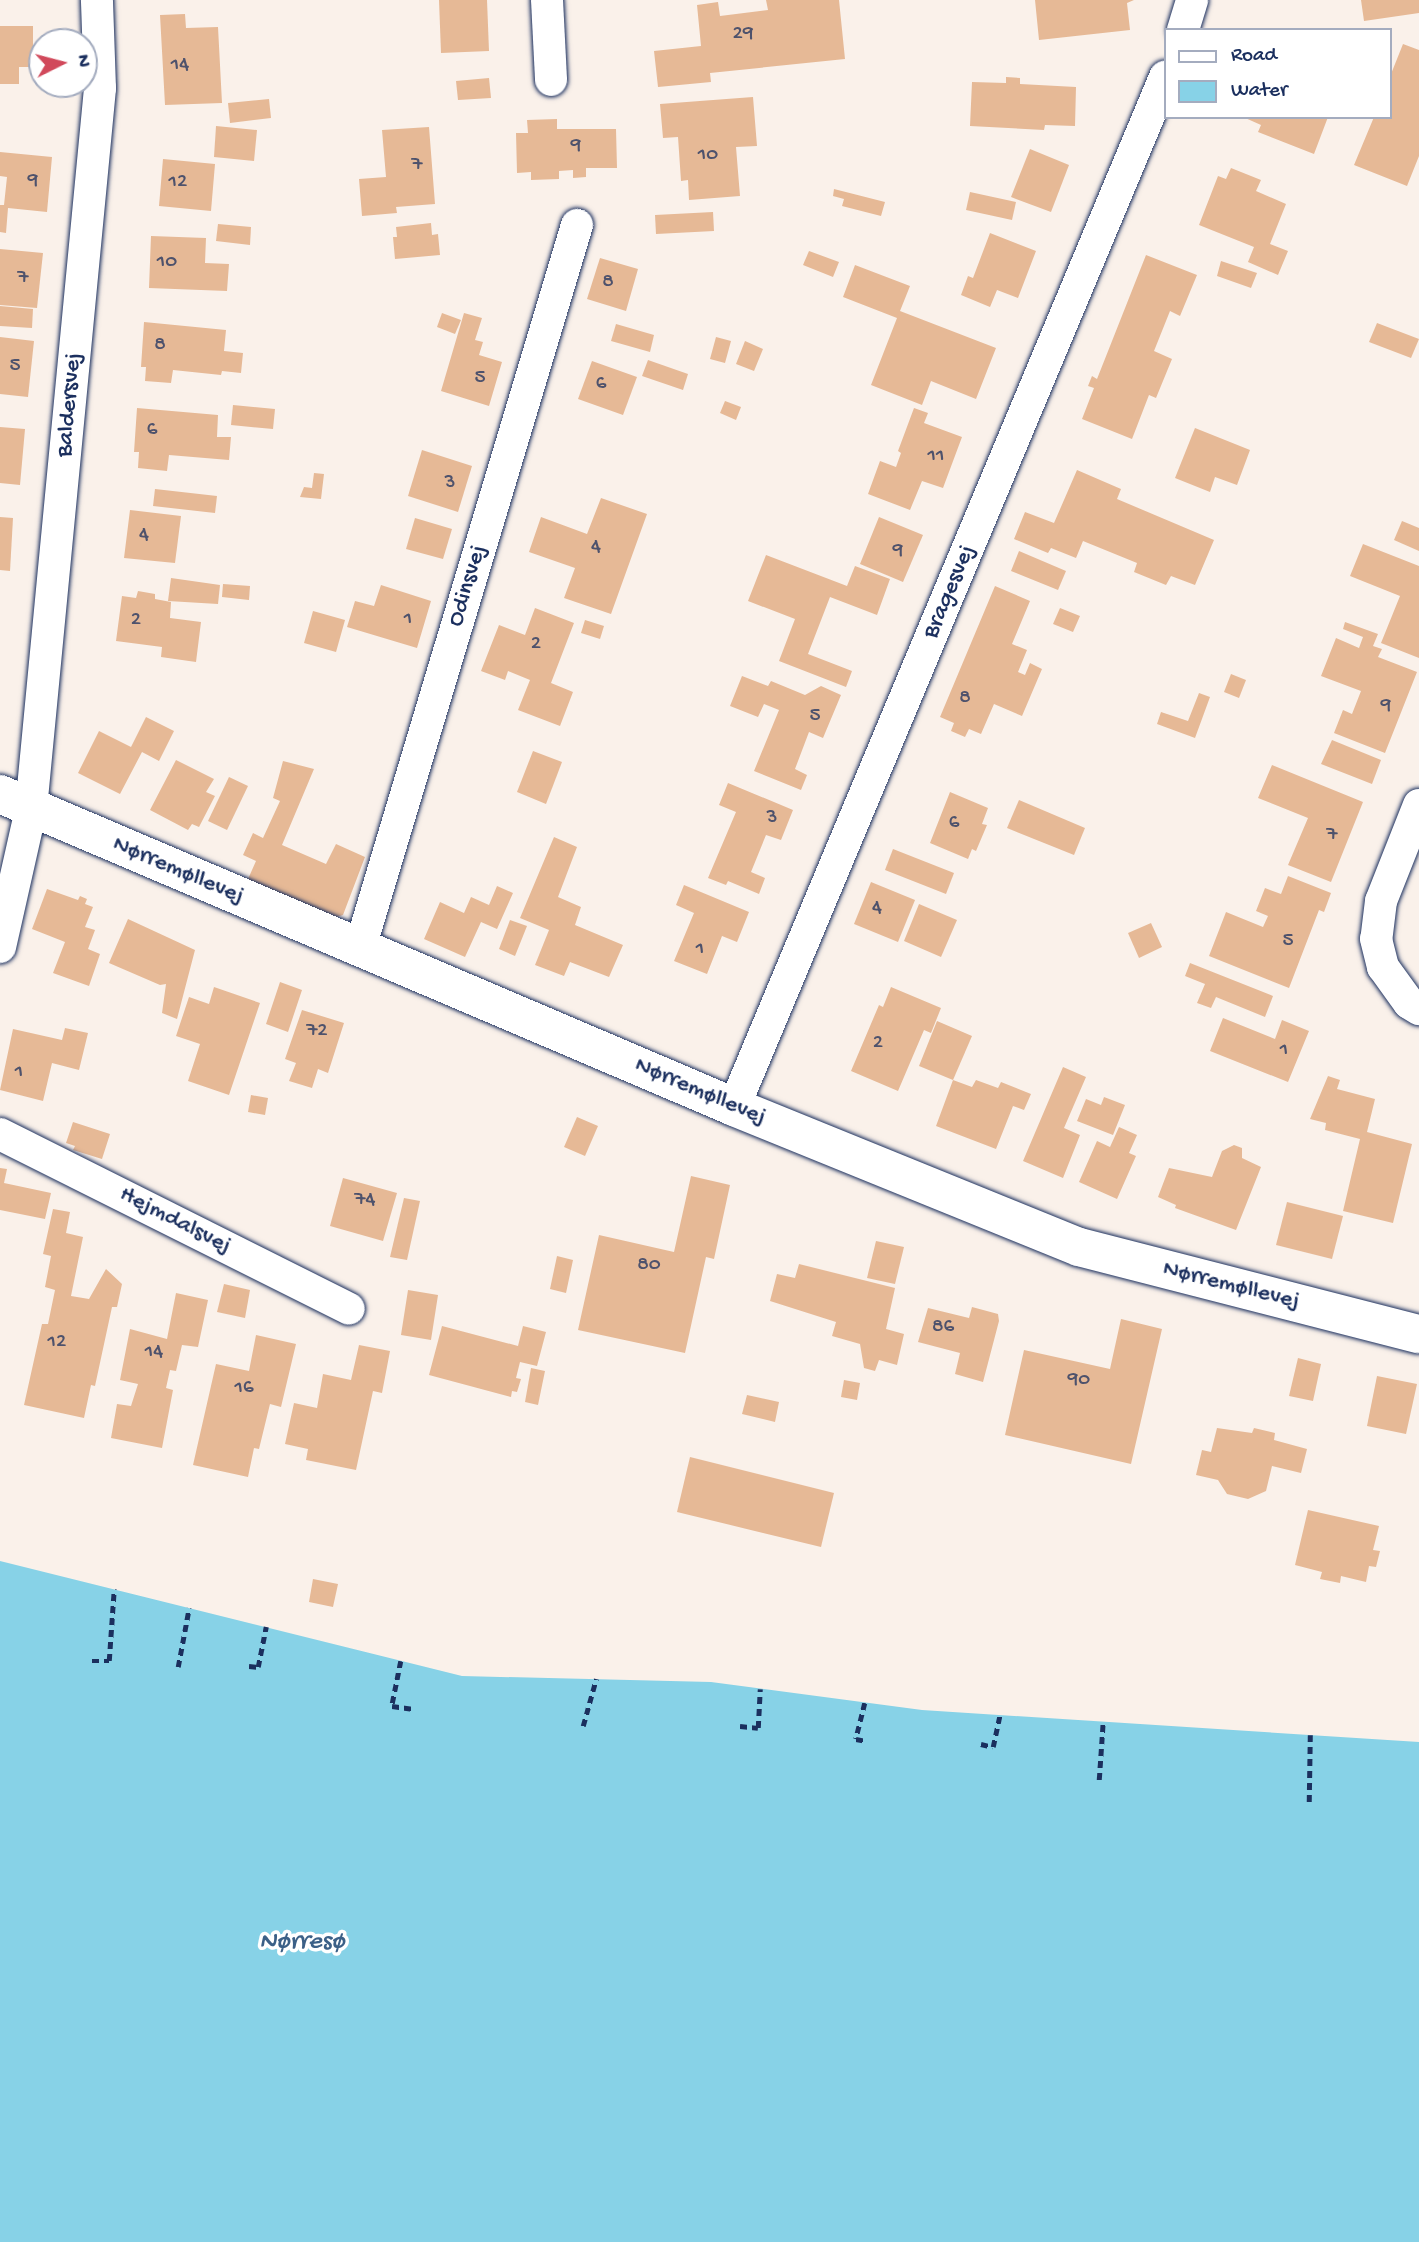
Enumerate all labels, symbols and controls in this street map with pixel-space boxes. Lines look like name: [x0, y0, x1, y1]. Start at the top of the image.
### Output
house number: 29: [733, 22, 753, 48]
north arrow: [28, 28, 98, 98]
legend: [1164, 28, 1391, 119]
text: Road: [1231, 44, 1277, 69]
house number: 14: [171, 53, 189, 79]
text: N: [70, 54, 94, 68]
text: Water: [1231, 79, 1287, 104]
house number: 9: [571, 134, 581, 160]
house number: 10: [698, 143, 718, 169]
house number: 7: [412, 153, 422, 179]
house number: 9: [28, 169, 38, 195]
house number: 12: [169, 170, 187, 196]
house number: 10: [157, 250, 177, 276]
house number: 7: [18, 266, 28, 292]
house number: 8: [602, 270, 614, 296]
house number: 8: [154, 333, 166, 359]
street label: Baldersvej: [51, 352, 89, 458]
house number: 5: [9, 354, 21, 380]
house number: 5: [474, 366, 486, 392]
house number: 6: [596, 372, 606, 398]
house number: 6: [147, 418, 157, 444]
house number: 11: [928, 444, 944, 470]
house number: 3: [445, 471, 455, 497]
house number: 4: [139, 523, 149, 549]
house number: 4: [591, 535, 601, 561]
house number: 9: [893, 539, 903, 565]
street label: Bragesvej: [917, 541, 983, 643]
street label: Odinsvej: [442, 542, 494, 630]
house number: 1: [404, 607, 412, 633]
house number: 2: [131, 608, 141, 634]
house number: 2: [531, 632, 541, 658]
house number: 8: [959, 686, 971, 712]
house number: 9: [1381, 694, 1391, 720]
house number: 5: [809, 704, 821, 730]
house number: 3: [767, 806, 777, 832]
house number: 6: [949, 811, 959, 837]
house number: 7: [1327, 823, 1337, 849]
street label: Nørremøllevej: [108, 830, 248, 912]
house number: 4: [872, 896, 882, 922]
house number: 5: [1282, 929, 1294, 955]
house number: 1: [696, 937, 704, 963]
house number: 72: [306, 1019, 328, 1045]
house number: 2: [873, 1031, 883, 1057]
house number: 1: [1280, 1038, 1288, 1064]
street label: Nørremøllevej: [630, 1051, 770, 1133]
house number: 1: [15, 1060, 23, 1086]
street label: Hejmdalsvej: [114, 1181, 236, 1261]
house number: 74: [355, 1188, 375, 1214]
house number: 80: [637, 1253, 661, 1279]
street label: Nørremøllevej: [1160, 1255, 1302, 1317]
house number: 86: [932, 1315, 954, 1341]
house number: 12: [48, 1330, 66, 1356]
house number: 14: [145, 1340, 163, 1366]
house number: 90: [1068, 1368, 1090, 1394]
house number: 16: [234, 1376, 254, 1402]
water label: Nørresø: [259, 1927, 345, 1959]

